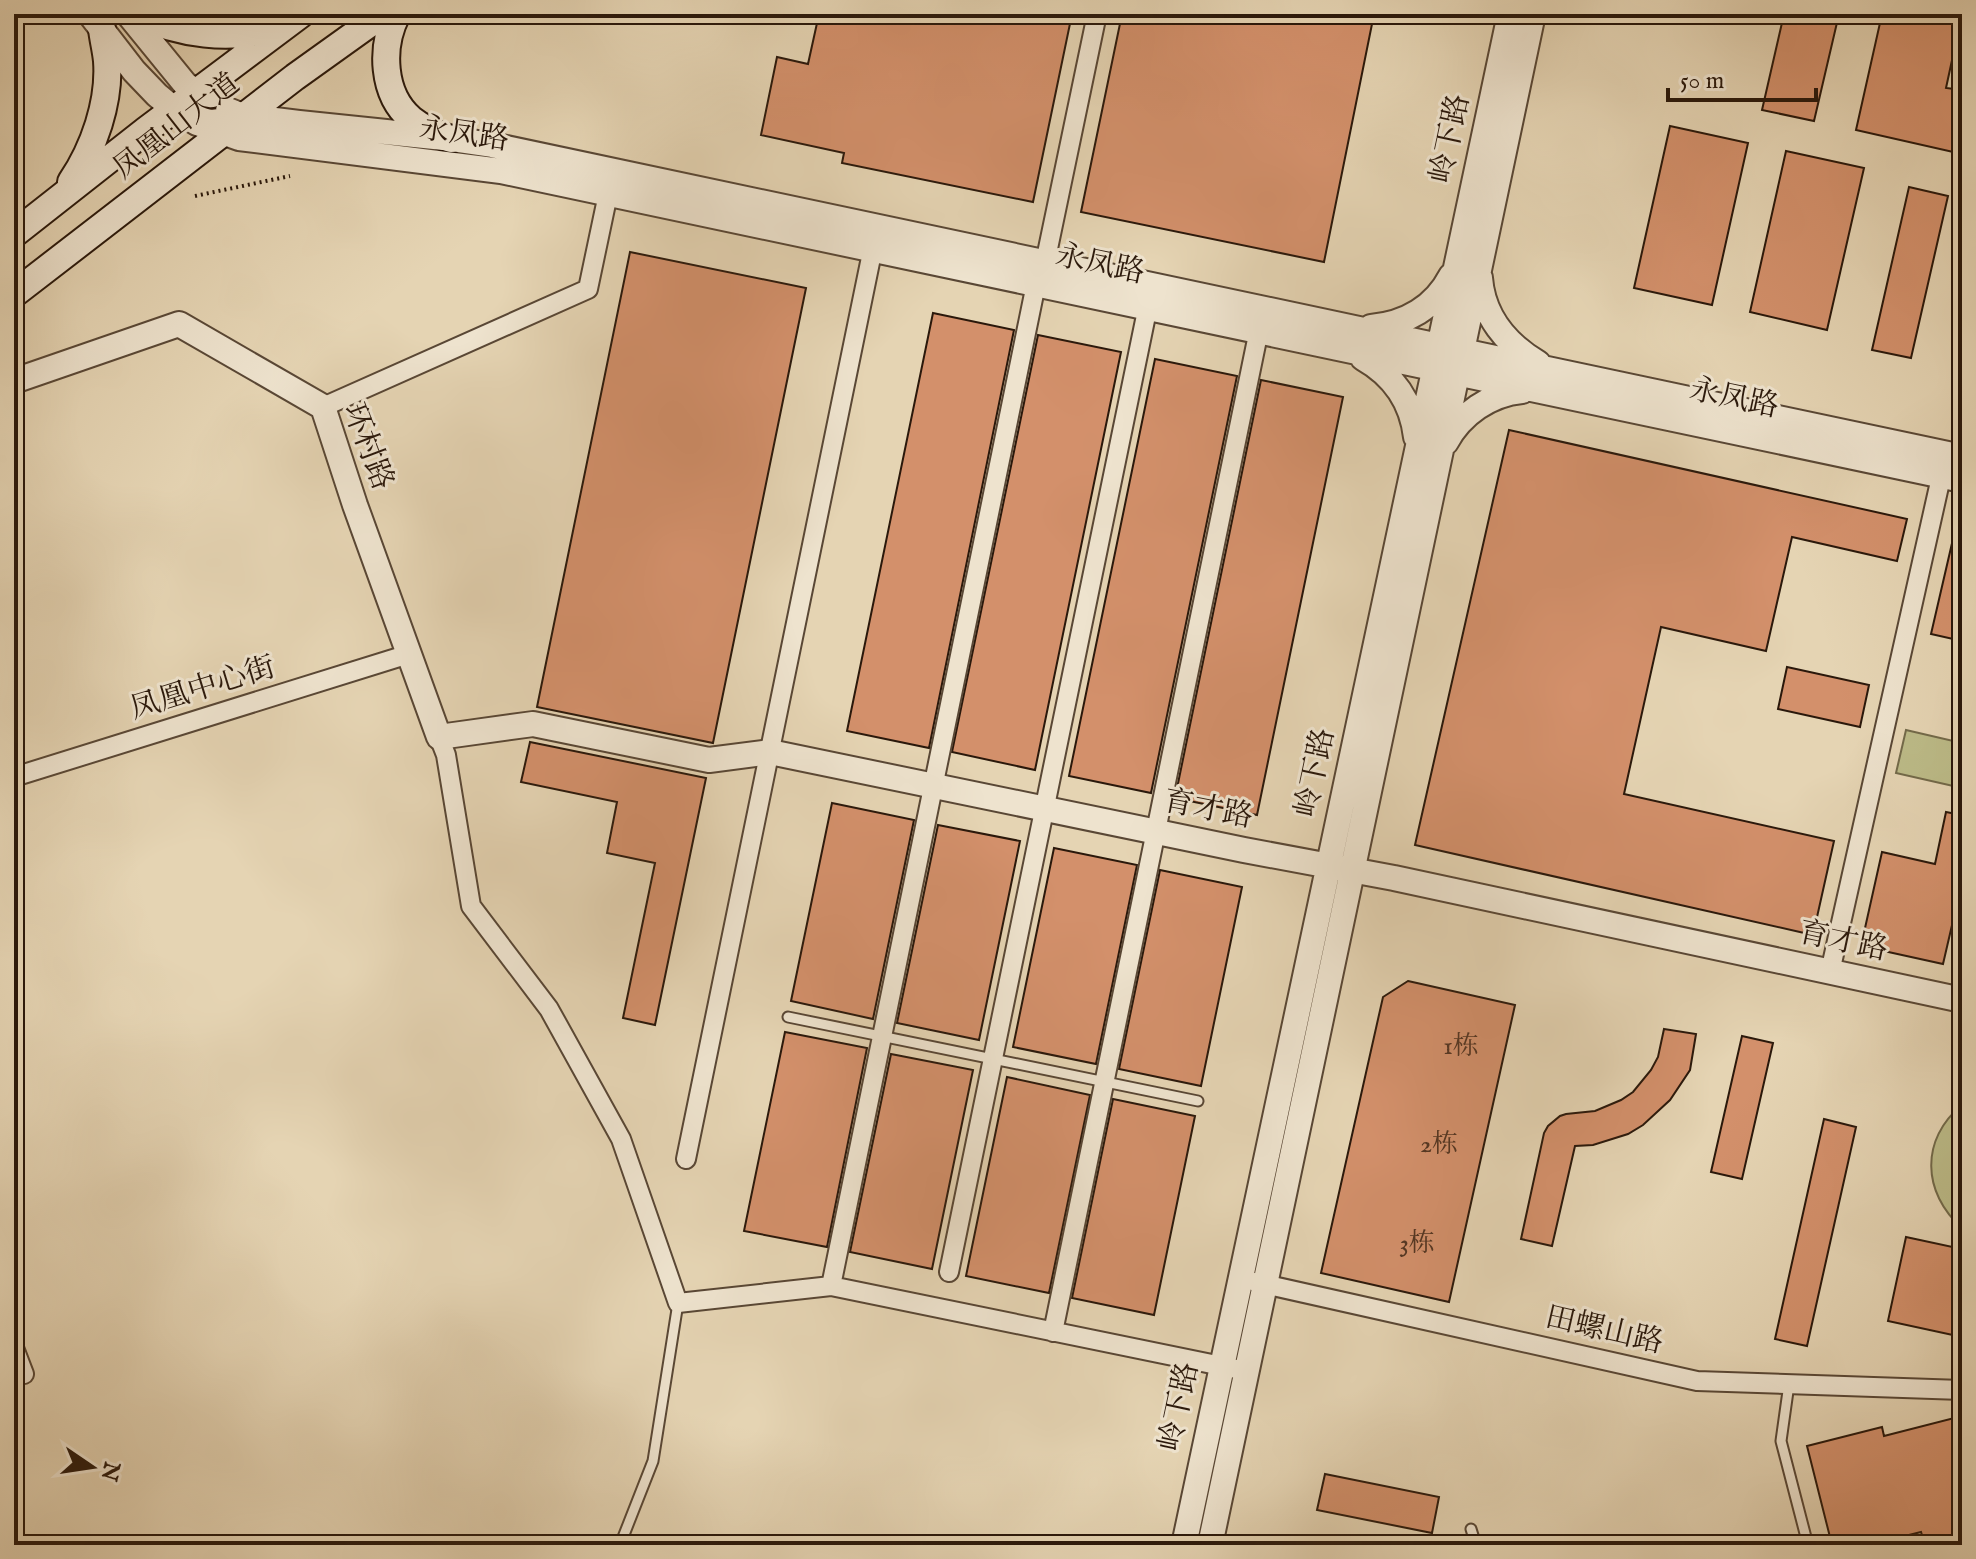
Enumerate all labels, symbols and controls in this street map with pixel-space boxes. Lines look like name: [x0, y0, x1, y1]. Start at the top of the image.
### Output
scale bar: [1668, 52, 1816, 102]
street label: 凤凰山大道: [106, 66, 248, 188]
text: 50 m: [1680, 66, 1724, 97]
street label: 岭下路: [1423, 91, 1479, 187]
street label: 永凤路: [417, 110, 511, 160]
street label: 永凤路: [1052, 237, 1148, 293]
street label: 永凤路: [1686, 371, 1782, 427]
street label: 环村路: [333, 398, 401, 496]
street label: 凤凰中心街: [126, 649, 280, 729]
street label: 岭下路: [1288, 725, 1344, 821]
street label: 育才路: [1160, 783, 1256, 837]
street label: 育才路: [1795, 914, 1891, 970]
house number: 1栋: [1443, 1030, 1479, 1063]
house number: 2栋: [1420, 1128, 1458, 1161]
house number: 3栋: [1399, 1227, 1435, 1260]
street label: 田螺山路: [1541, 1299, 1667, 1363]
street label: 岭下路: [1152, 1359, 1208, 1455]
north arrow: [52, 1427, 132, 1507]
text: N: [94, 1458, 126, 1483]

